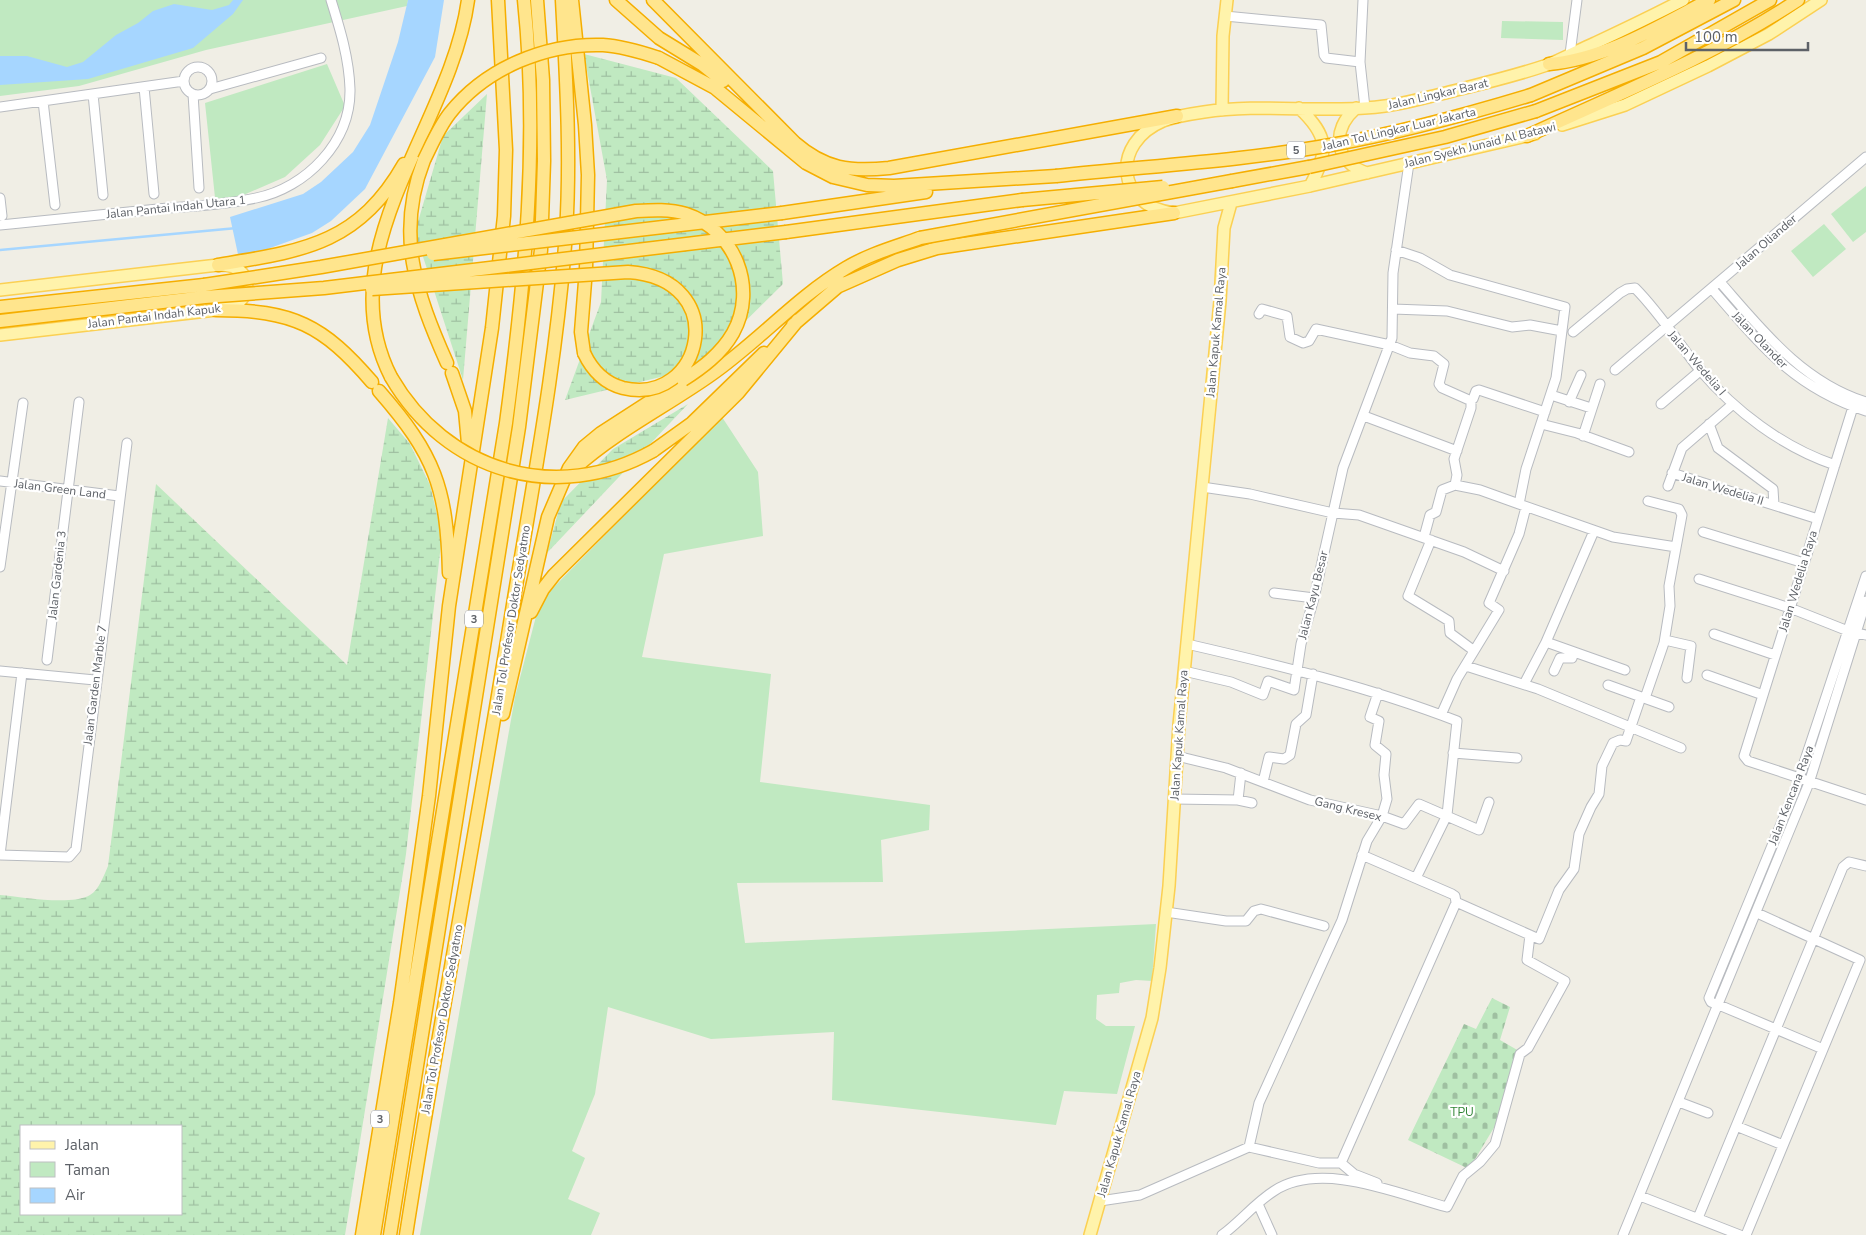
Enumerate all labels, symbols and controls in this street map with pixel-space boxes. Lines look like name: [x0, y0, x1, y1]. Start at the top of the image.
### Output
scale bar: [1686, 20, 1808, 52]
text: 100 m: [1694, 27, 1738, 47]
street label: Jalan Lingkar Barat: [1385, 75, 1490, 114]
street label: Jalan Tol Lingkar Luar Jakarta: [1320, 104, 1477, 155]
street label: Jalan Syekh Junaid Al Batawi: [1402, 118, 1557, 172]
road number: 5: [1287, 142, 1305, 158]
street label: Jalan Pantai Indah Utara 1: [104, 192, 247, 222]
street label: Jalan Oliander: [1731, 210, 1801, 274]
street label: Jalan Kapuk Kamal Raya: [1202, 266, 1230, 399]
street label: Jalan Pantai Indah Kapuk: [86, 300, 222, 332]
street label: Jalan Olander: [1728, 307, 1792, 373]
street label: Jalan Wedelia I: [1664, 326, 1730, 399]
street label: Jalan Wedelia II: [1679, 469, 1766, 509]
street label: Jalan Green Land: [12, 475, 107, 503]
street label: Jalan Tol Profesor Doktor Sedyatmo: [488, 524, 534, 717]
street label: Jalan Wedelia Raya: [1775, 529, 1821, 634]
street label: Jalan Gardenia 3: [44, 530, 70, 621]
street label: Jalan Kayu Besar: [1294, 548, 1332, 642]
road number: 3: [465, 610, 483, 628]
street label: Jalan Garden Marble 7: [80, 624, 110, 747]
street label: Jalan Kapuk Kamal Raya: [1166, 669, 1192, 802]
street label: Jalan Kencana Raya: [1764, 743, 1817, 848]
street label: Gang Kresex: [1313, 793, 1384, 825]
street label: Jalan Tol Profesor Doktor Sedyatmo: [417, 923, 467, 1116]
street label: Jalan Kapuk Kamal Raya: [1093, 1069, 1145, 1200]
park label: TPU: [1450, 1104, 1474, 1120]
road number: 3: [371, 1110, 389, 1128]
legend: [20, 1125, 182, 1215]
text: Jalan: [64, 1135, 99, 1155]
text: Taman: [65, 1160, 110, 1180]
text: Air: [65, 1185, 85, 1205]

